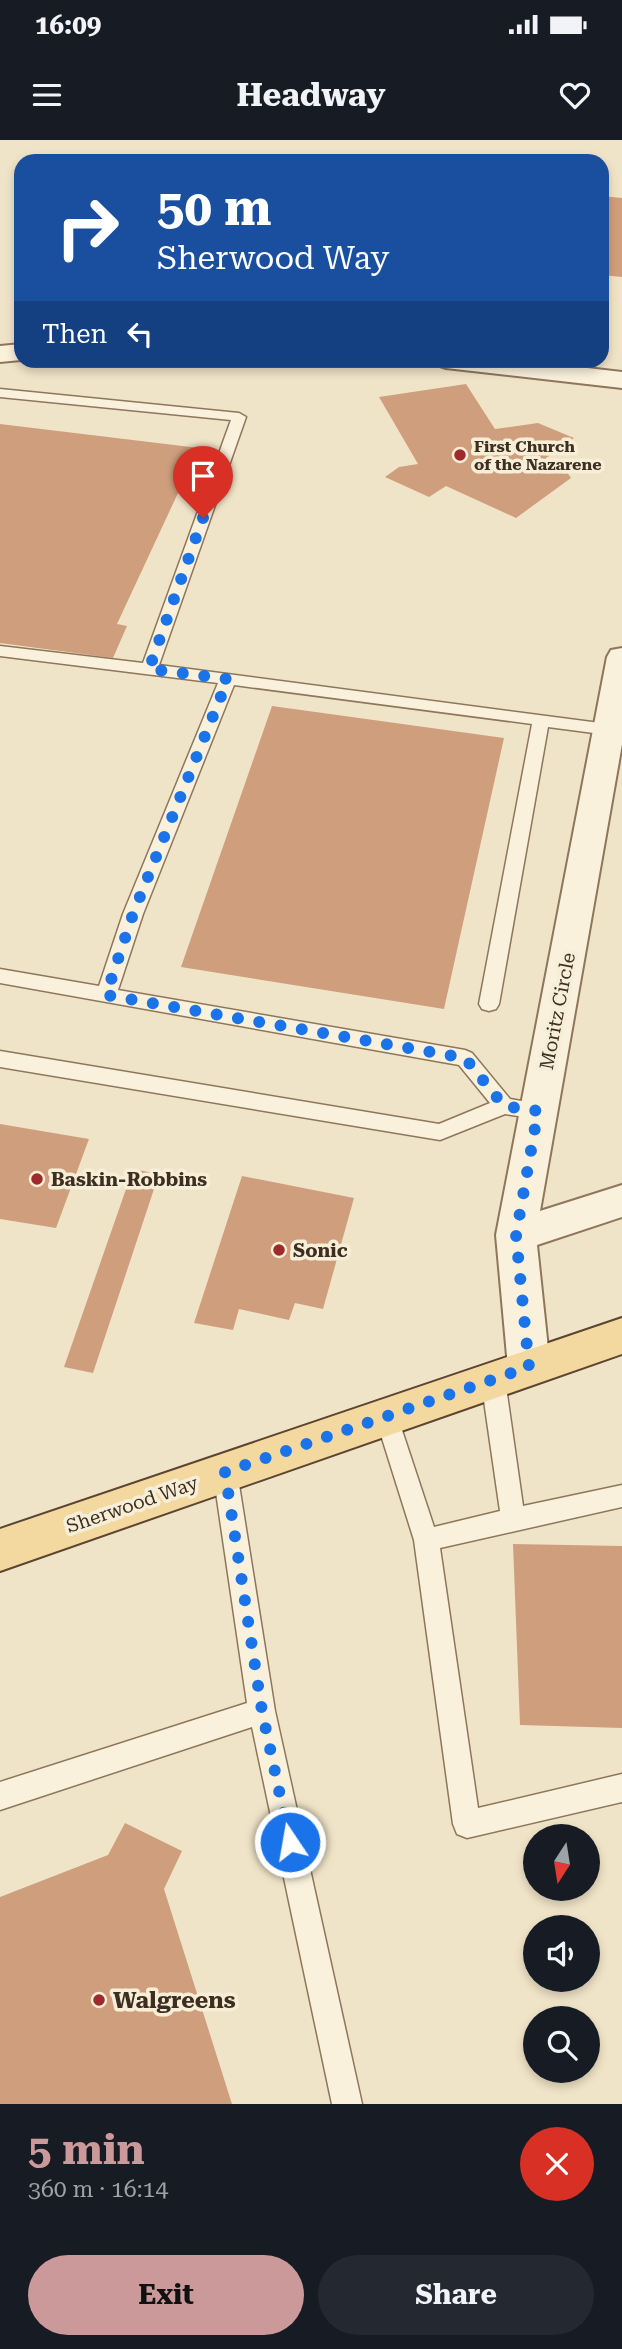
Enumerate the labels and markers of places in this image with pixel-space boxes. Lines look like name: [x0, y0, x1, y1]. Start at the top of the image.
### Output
place label: First Church of the Nazarene: [474, 437, 602, 474]
pin: [173, 446, 233, 518]
marker: First Church of the Nazarene: [452, 447, 468, 463]
place label: Baskin-Robbins: [51, 1168, 207, 1191]
marker: Baskin-Robbins: [29, 1171, 45, 1187]
place label: Sonic: [293, 1239, 348, 1262]
marker: Sonic: [271, 1242, 287, 1258]
place label: Walgreens: [113, 1987, 236, 2014]
marker: Walgreens: [91, 1992, 107, 2008]

